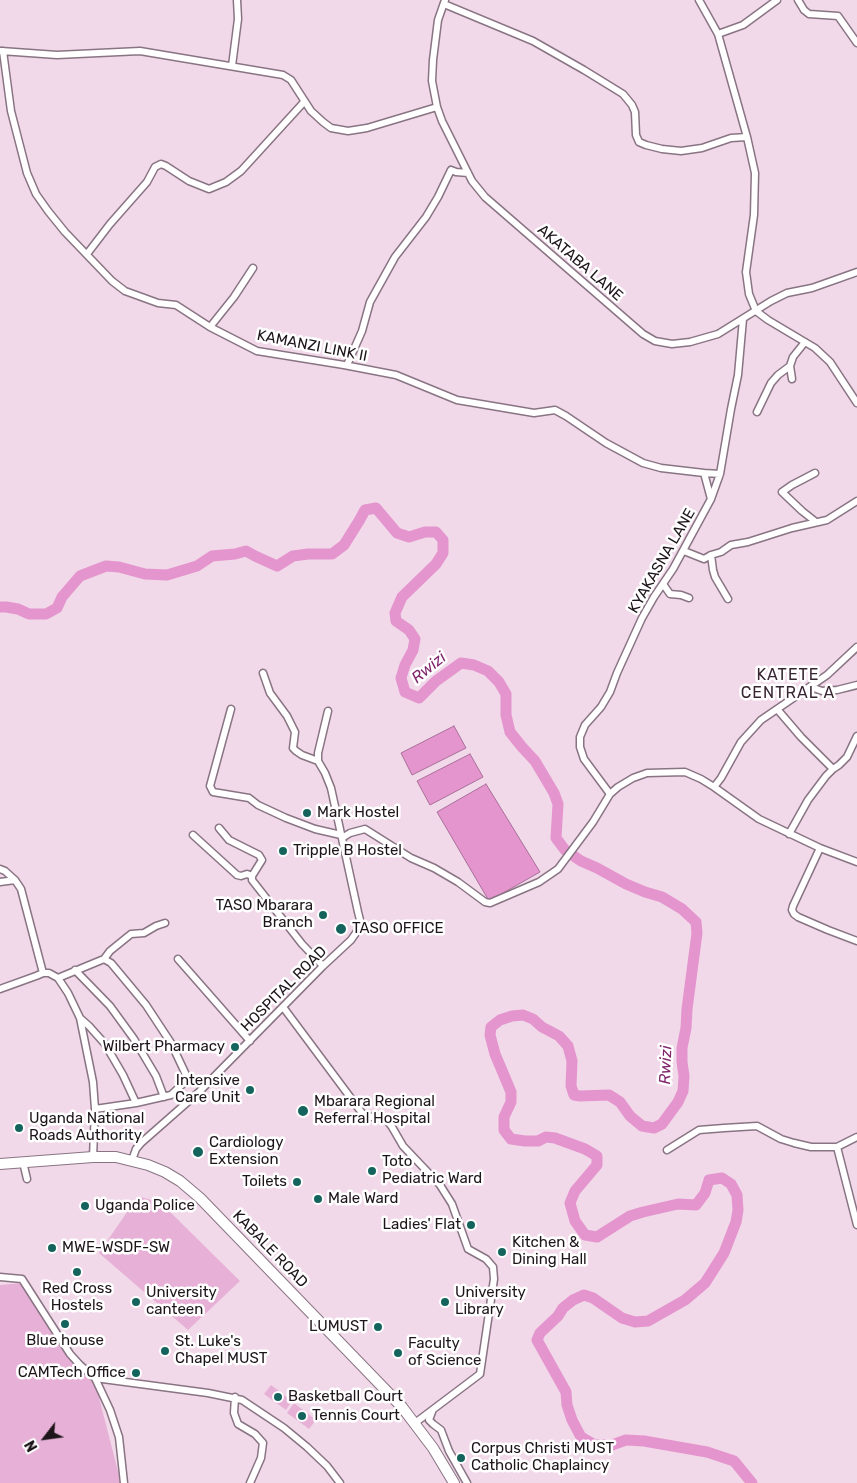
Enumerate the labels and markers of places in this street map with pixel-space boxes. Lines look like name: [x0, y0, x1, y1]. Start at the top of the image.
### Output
place label: Mark Hostel: [317, 804, 399, 822]
marker: Mark Hostel: [301, 807, 313, 819]
place label: Tripple B Hostel: [293, 842, 402, 860]
marker: Tripple B Hostel: [277, 845, 289, 857]
place label: TASO Mbarara Branch: [216, 897, 313, 932]
marker: TASO Mbarara Branch: [317, 909, 329, 921]
place label: TASO OFFICE: [352, 920, 443, 938]
marker: TASO OFFICE: [334, 922, 348, 936]
place label: Wilbert Pharmacy: [102, 1038, 225, 1056]
marker: Wilbert Pharmacy: [229, 1041, 241, 1053]
place label: Intensive Care Unit: [175, 1072, 240, 1107]
marker: Intensive Care Unit: [244, 1084, 256, 1096]
place label: Mbarara Regional Referral Hospital: [314, 1093, 435, 1128]
marker: Mbarara Regional Referral Hospital: [296, 1104, 310, 1118]
place label: Uganda National Roads Authority: [29, 1110, 144, 1145]
marker: Uganda National Roads Authority: [13, 1122, 25, 1134]
place label: Cardiology Extension: [209, 1134, 283, 1169]
marker: Cardiology Extension: [191, 1145, 205, 1159]
place label: Toto Pediatric Ward: [382, 1153, 482, 1188]
marker: Toto Pediatric Ward: [366, 1165, 378, 1177]
place label: Toilets: [242, 1173, 287, 1191]
marker: Toilets: [291, 1176, 303, 1188]
place label: Male Ward: [328, 1190, 398, 1208]
marker: Male Ward: [312, 1193, 324, 1205]
place label: Uganda Police: [95, 1197, 195, 1215]
marker: Uganda Police: [79, 1200, 91, 1212]
place label: Ladies' Flat: [383, 1216, 461, 1234]
marker: Ladies' Flat: [465, 1219, 477, 1231]
place label: Kitchen & Dining Hall: [512, 1234, 587, 1269]
place label: MWE-WSDF-SW: [62, 1239, 170, 1257]
marker: MWE-WSDF-SW: [46, 1242, 58, 1254]
marker: Kitchen & Dining Hall: [496, 1246, 508, 1258]
marker: Red Cross Hostels: [71, 1266, 83, 1278]
place label: Red Cross Hostels: [42, 1280, 112, 1315]
place label: University canteen: [146, 1284, 217, 1319]
place label: University Library: [455, 1284, 526, 1319]
marker: University canteen: [130, 1296, 142, 1308]
marker: University Library: [439, 1296, 451, 1308]
marker: Blue house: [59, 1318, 71, 1330]
place label: LUMUST: [309, 1318, 368, 1336]
marker: LUMUST: [372, 1321, 384, 1333]
place label: Blue house: [26, 1332, 104, 1350]
place label: St. Luke's Chapel MUST: [175, 1333, 267, 1368]
place label: Faculty of Science: [408, 1335, 481, 1370]
marker: St. Luke's Chapel MUST: [159, 1345, 171, 1357]
marker: Faculty of Science: [392, 1347, 404, 1359]
place label: CAMTech Office: [18, 1364, 126, 1382]
marker: CAMTech Office: [130, 1367, 142, 1379]
place label: Basketball Court: [288, 1388, 403, 1406]
marker: Basketball Court: [272, 1391, 284, 1403]
place label: Tennis Court: [312, 1407, 400, 1425]
marker: Tennis Court: [296, 1410, 308, 1422]
place label: Corpus Christi MUST Catholic Chaplaincy: [471, 1440, 614, 1475]
marker: Corpus Christi MUST Catholic Chaplaincy: [455, 1452, 467, 1464]

